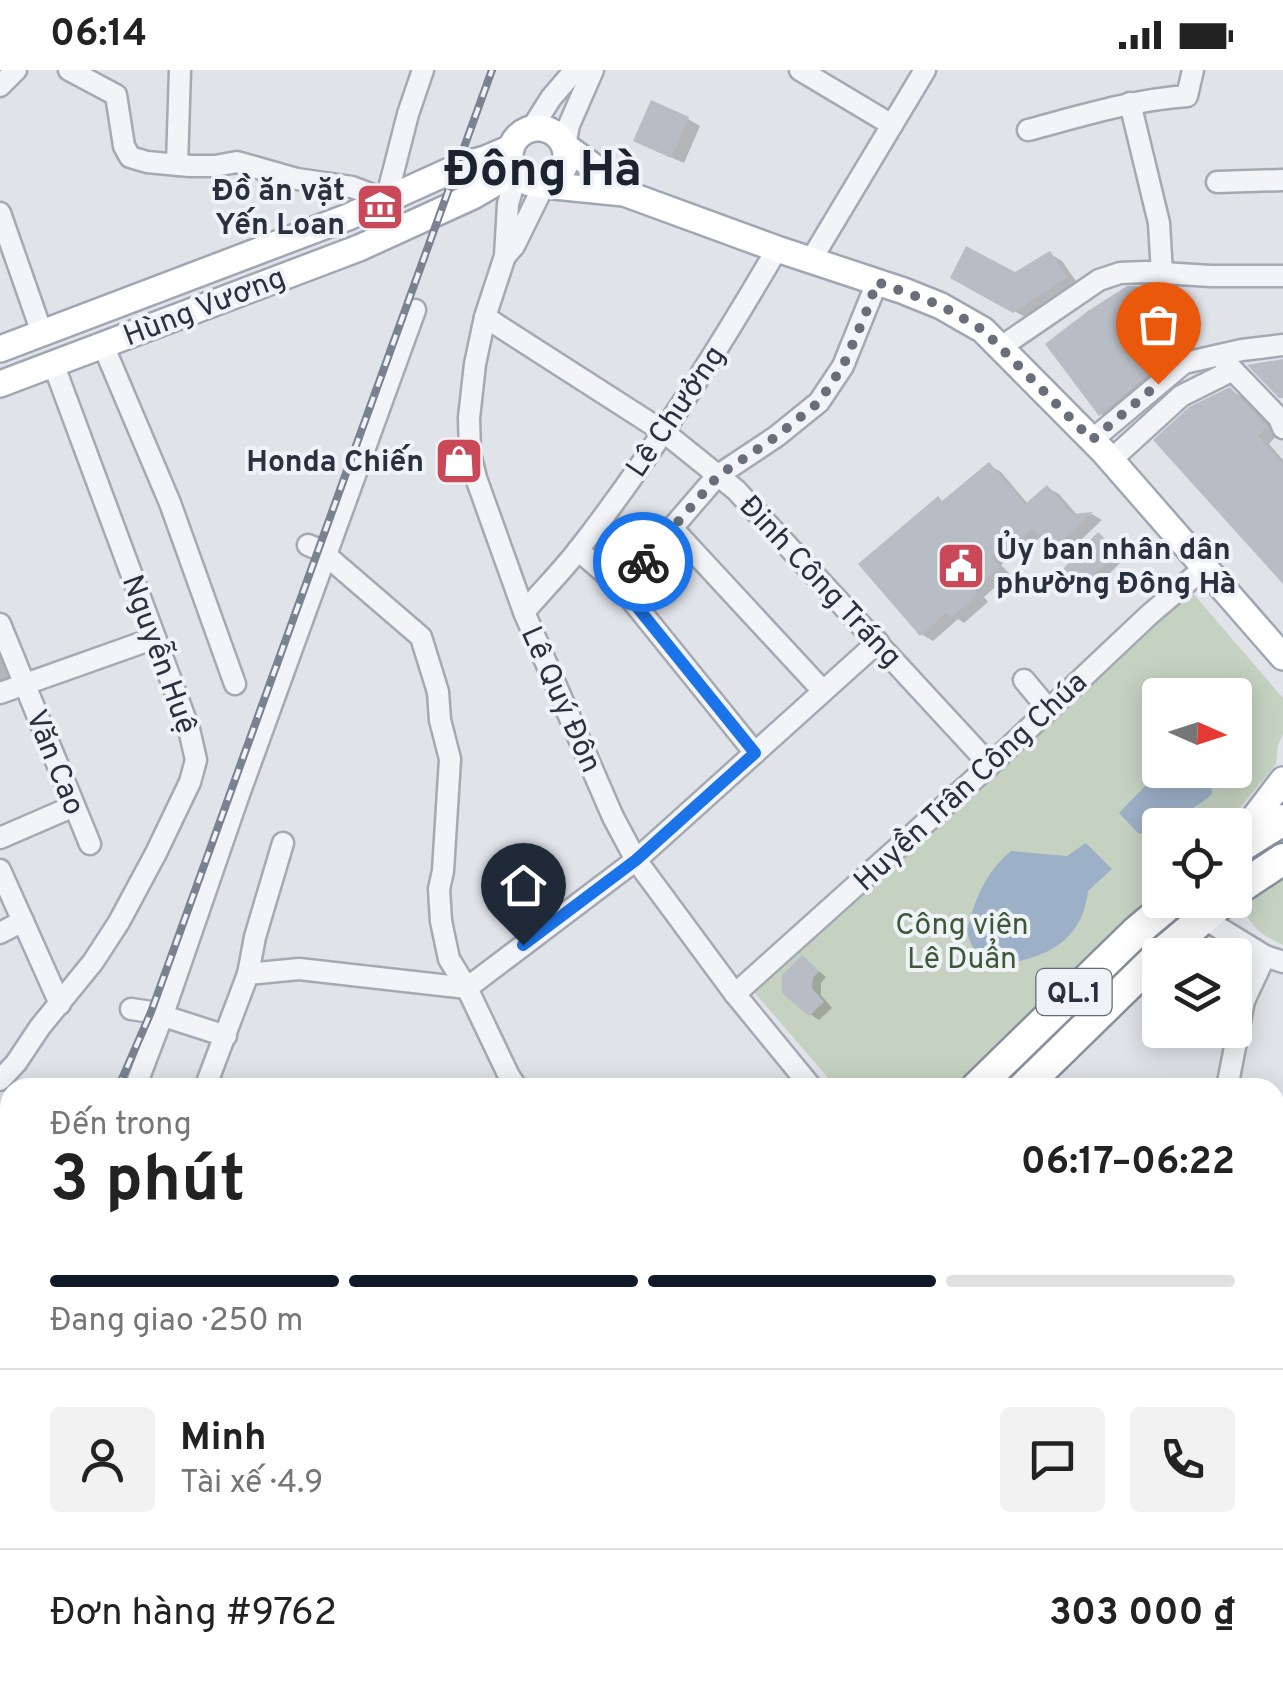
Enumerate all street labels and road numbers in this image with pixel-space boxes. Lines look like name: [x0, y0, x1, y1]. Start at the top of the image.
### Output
street label: Hùng Vương: [119, 260, 291, 356]
street label: Lê Chưởng: [619, 339, 735, 485]
street label: Đinh Công Tráng: [730, 489, 908, 676]
street label: Nguyễn Huệ: [112, 569, 206, 739]
street label: Lê Quý Đôn: [511, 621, 608, 779]
street label: Huyền Trân Công Chúa: [847, 664, 1096, 901]
street label: Văn Cao: [16, 705, 91, 821]
road number: QL.1: [1036, 969, 1112, 1015]

